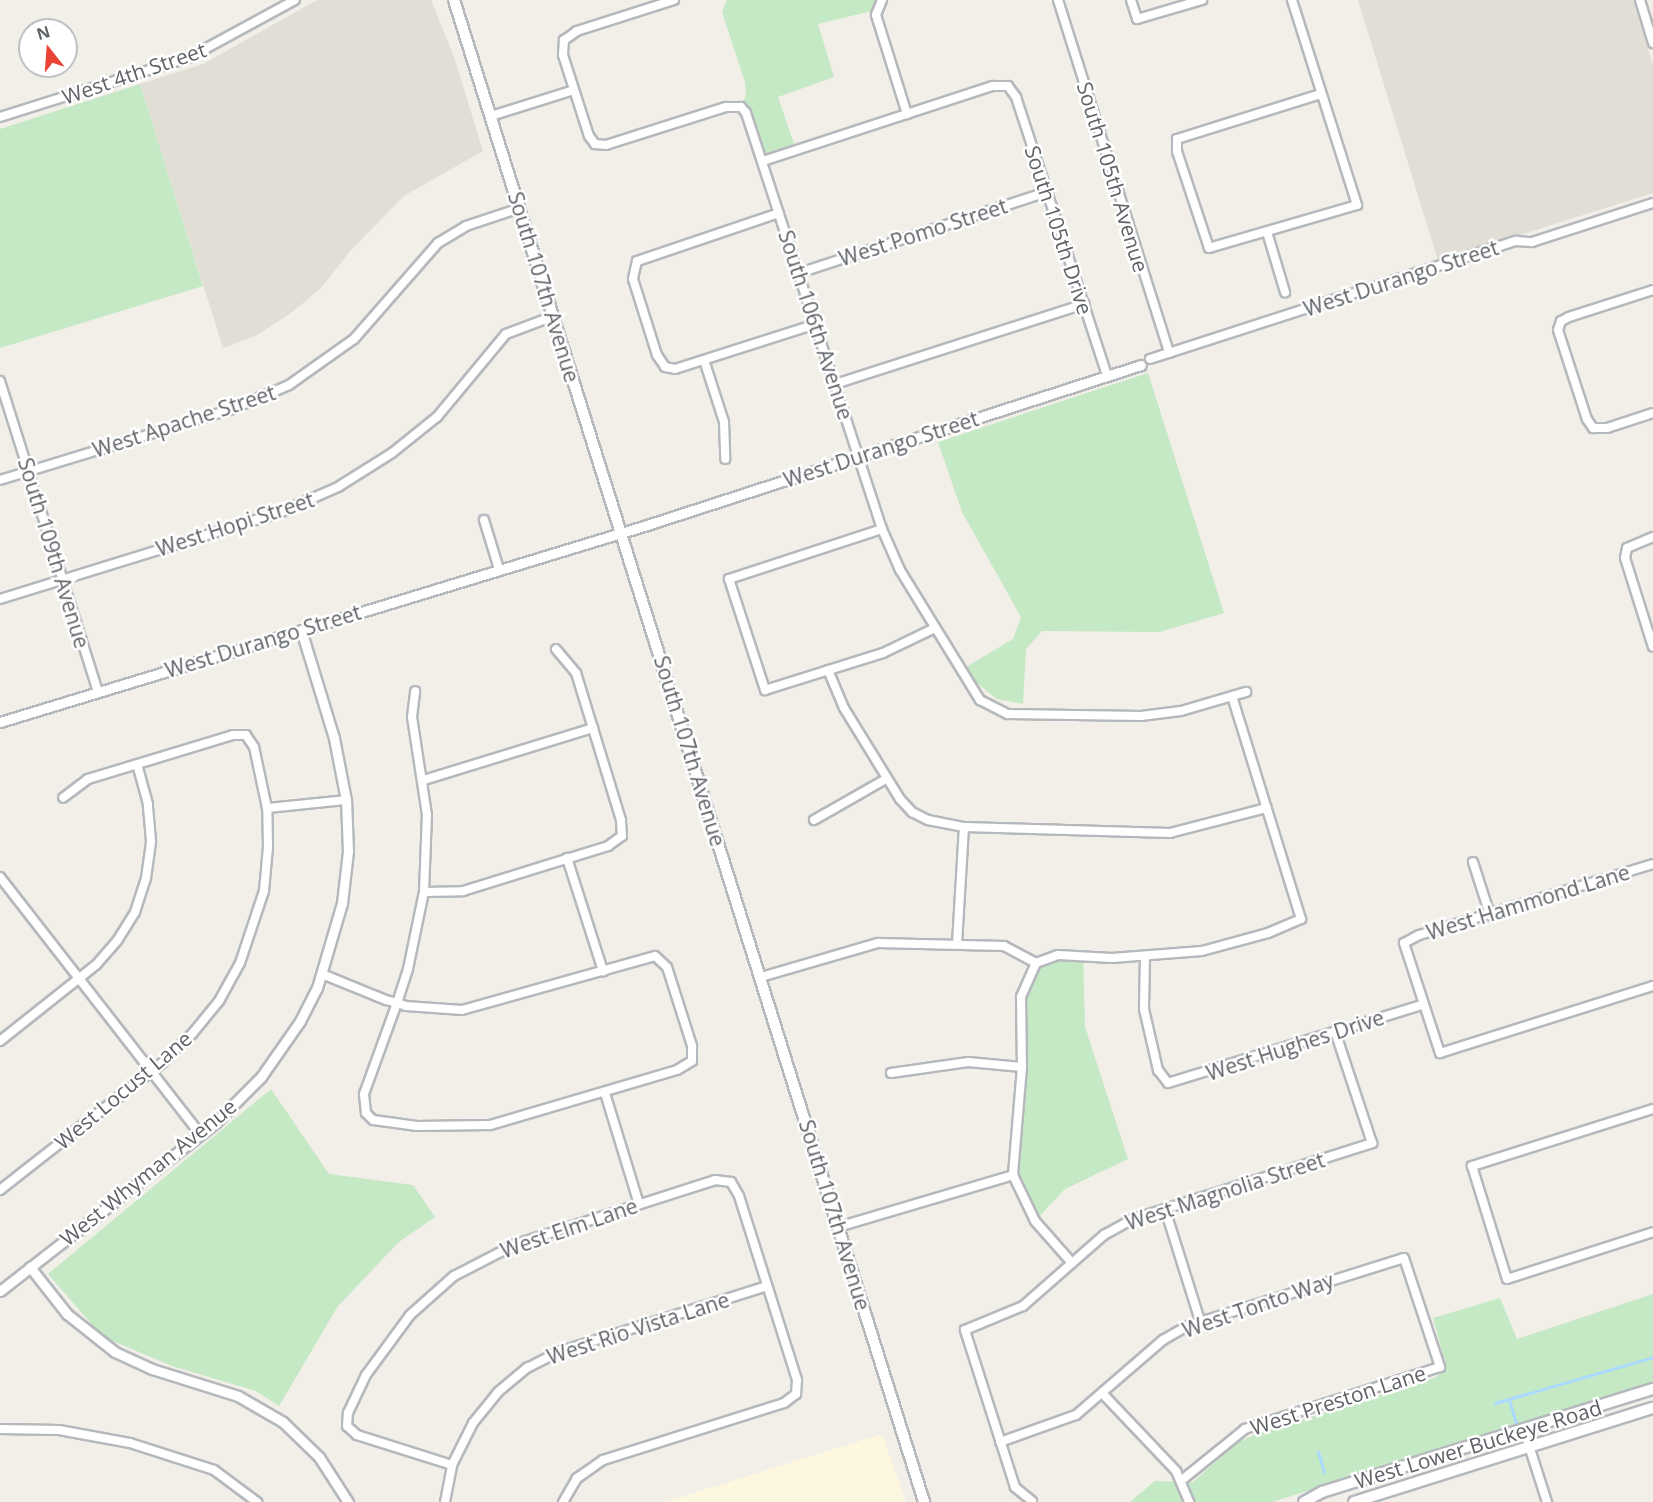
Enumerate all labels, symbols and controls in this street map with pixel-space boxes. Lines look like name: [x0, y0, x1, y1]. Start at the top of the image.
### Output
north arrow: [18, 18, 78, 78]
text: N: [34, 20, 53, 45]
street label: West 4th Street: [59, 37, 209, 109]
street label: South 105th Avenue: [1072, 79, 1154, 275]
street label: South 105th Drive: [1020, 142, 1098, 318]
street label: South 107th Avenue: [503, 189, 585, 385]
street label: West Pomo Street: [836, 193, 1010, 271]
street label: South 106th Avenue: [773, 227, 859, 423]
street label: West Durango Street: [1300, 235, 1502, 321]
street label: West Apache Street: [89, 380, 279, 462]
street label: West Durango Street: [780, 406, 982, 492]
street label: South 109th Avenue: [13, 455, 95, 651]
street label: West Hopi Street: [153, 487, 317, 561]
street label: West Durango Street: [162, 599, 364, 683]
street label: South 107th Avenue: [649, 653, 731, 849]
street label: West Hammond Lane: [1423, 859, 1633, 945]
street label: West Hughes Drive: [1203, 1004, 1387, 1086]
street label: West Locust Lane: [49, 1025, 197, 1155]
street label: West Whyman Avenue: [55, 1093, 241, 1251]
street label: South 107th Avenue: [794, 1117, 876, 1313]
street label: West Magnolia Street: [1122, 1147, 1328, 1235]
street label: West Elm Lane: [497, 1193, 641, 1263]
street label: West Tonto Way: [1179, 1267, 1337, 1343]
street label: West Rio Vista Lane: [544, 1287, 732, 1369]
street label: West Preston Lane: [1247, 1360, 1429, 1440]
street label: West Lower Buckeye Road: [1351, 1394, 1605, 1494]

